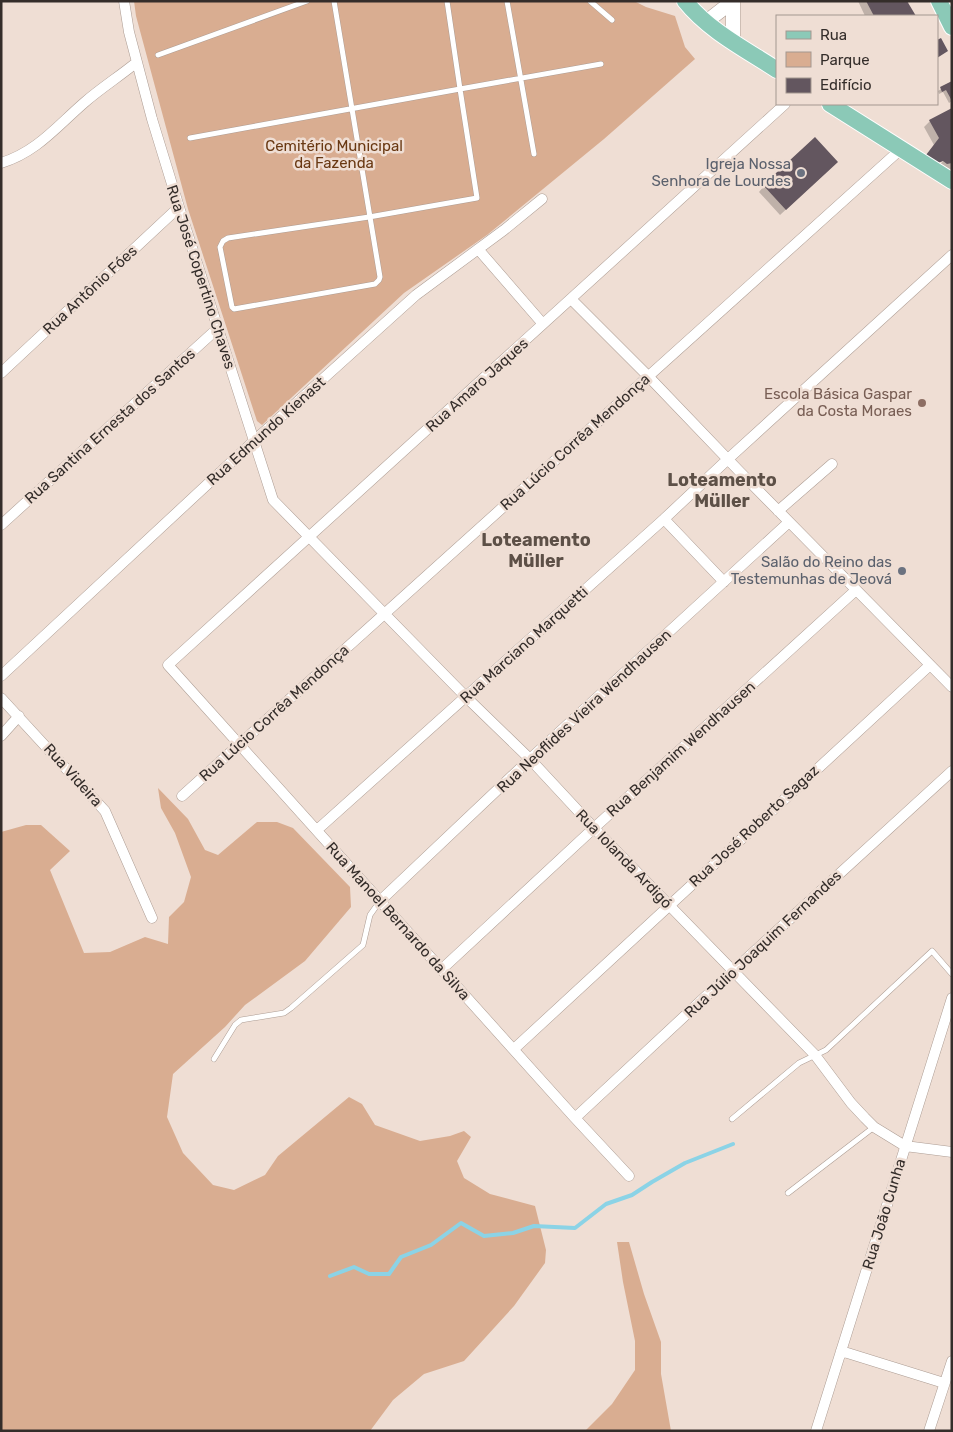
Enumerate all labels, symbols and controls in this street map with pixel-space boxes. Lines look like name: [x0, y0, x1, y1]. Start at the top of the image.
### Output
legend: [776, 15, 938, 105]
text: Rua: [820, 26, 847, 44]
text: Parque: [820, 51, 870, 69]
text: Edifício: [820, 76, 872, 94]
park label: Cemitério Municipal da Fazenda: [265, 137, 403, 172]
place label: Igreja Nossa Senhora de Lourdes: [651, 155, 791, 190]
marker: Igreja Nossa Senhora de Lourdes: [795, 167, 807, 179]
street label: Rua José Copertino Chaves: [163, 183, 239, 372]
street label: Rua Antônio Fóes: [39, 242, 141, 338]
street label: Rua Amaro Jaques: [422, 334, 532, 436]
street label: Rua Santina Ernesta dos Santos: [21, 344, 199, 507]
street label: Rua Lúcio Corrêa Mendonça: [497, 370, 653, 514]
street label: Rua Edmundo Kienast: [203, 373, 329, 489]
place label: Escola Básica Gaspar da Costa Moraes: [764, 385, 912, 420]
marker: Escola Básica Gaspar da Costa Moraes: [916, 397, 928, 409]
district label: Loteamento Müller: [667, 469, 777, 512]
district label: Loteamento Müller: [481, 529, 591, 572]
place label: Salão do Reino das Testemunhas de Jeová: [731, 553, 892, 588]
marker: Salão do Reino das Testemunhas de Jeová: [896, 565, 908, 577]
street label: Rua Marciano Marquetti: [456, 583, 592, 707]
street label: Rua Neoflides Vieira Wendhausen: [493, 625, 675, 797]
street label: Rua Lúcio Corrêa Mendonça: [196, 641, 352, 785]
street label: Rua Benjamim Wendhausen: [603, 677, 759, 821]
street label: Rua Videira: [40, 740, 106, 810]
street label: Rua José Roberto Sagaz: [685, 761, 823, 891]
street label: Rua Iolanda Ardigó: [572, 806, 676, 912]
street label: Rua Manoel Bernardo da Silva: [322, 838, 474, 1004]
street label: Rua Júlio Joaquim Fernandes: [681, 866, 845, 1022]
street label: Rua João Cunha: [859, 1156, 909, 1272]

